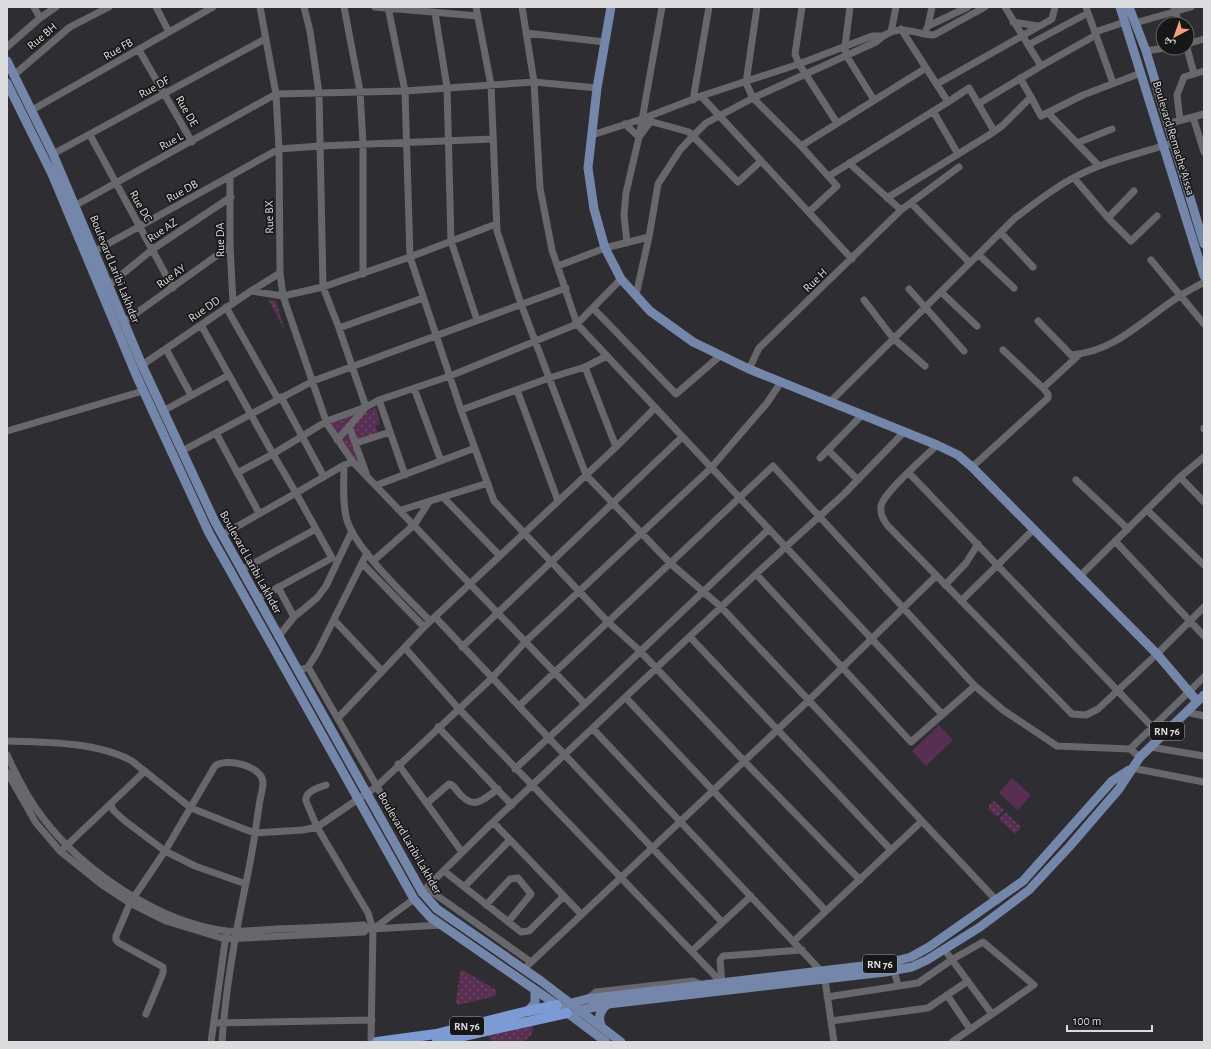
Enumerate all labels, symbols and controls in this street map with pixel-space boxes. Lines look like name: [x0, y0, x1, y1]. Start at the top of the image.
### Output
north arrow: [1155, 16, 1195, 56]
street label: Rue BH: [25, 20, 59, 52]
text: ش: [1161, 33, 1178, 51]
street label: Rue FB: [101, 36, 135, 62]
street label: Rue DF: [137, 73, 172, 100]
street label: Boulevard Remache Aissa: [1151, 79, 1197, 197]
street label: Rue DE: [173, 93, 201, 129]
street label: Rue L: [157, 130, 185, 152]
street label: Rue DB: [164, 177, 200, 205]
street label: Rue DC: [127, 188, 155, 224]
street label: Rue BX: [263, 200, 275, 234]
street label: Boulevard Laribi Lakhder: [88, 213, 142, 325]
street label: Rue AZ: [145, 216, 179, 244]
street label: Rue DA: [214, 223, 226, 257]
street label: Rue AY: [154, 261, 188, 290]
street label: Rue H: [801, 266, 829, 294]
street label: Rue DD: [186, 294, 222, 324]
street label: Boulevard Laribi Lakhder: [218, 509, 284, 615]
road number: RN 76: [1150, 722, 1184, 740]
street label: Boulevard Laribi Lakhder: [376, 790, 444, 896]
road number: RN 76: [863, 955, 897, 973]
scale bar: [1067, 1007, 1152, 1033]
text: 100 m: [1073, 1015, 1101, 1027]
road number: RN 76: [450, 1017, 484, 1035]

